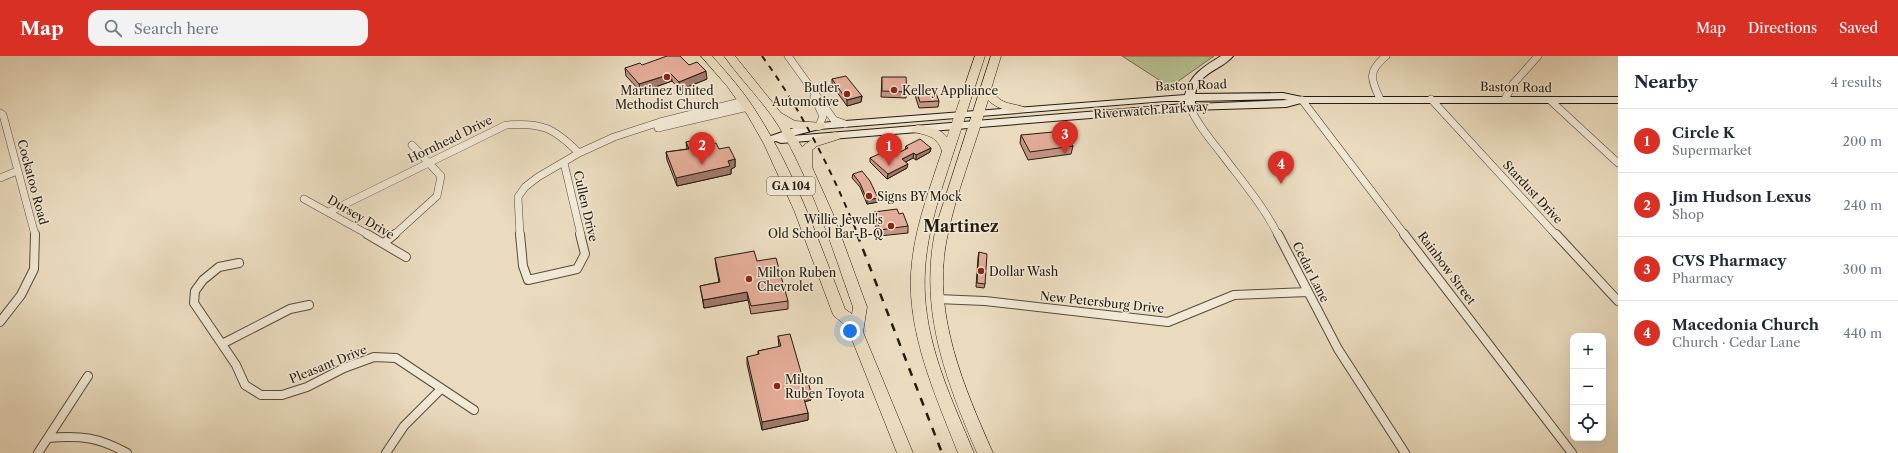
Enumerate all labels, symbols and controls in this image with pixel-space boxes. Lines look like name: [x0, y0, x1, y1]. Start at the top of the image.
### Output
search box: [88, 10, 368, 46]
text: Map: [20, 17, 64, 40]
icon: search: [102, 17, 124, 39]
text: Search here: [134, 19, 219, 38]
text: Map: [1696, 19, 1726, 37]
text: Directions: [1748, 19, 1817, 37]
text: Saved: [1839, 19, 1878, 37]
marker: Martinez United Methodist Church: [662, 72, 672, 82]
text: Nearby: [1634, 72, 1698, 92]
text: 4 results: [1831, 74, 1882, 90]
street label: Baston Road: [1155, 76, 1228, 94]
street label: Baston Road: [1480, 79, 1553, 95]
place label: Butler Automotive: [771, 80, 839, 109]
place label: Martinez United Methodist Church: [615, 83, 720, 112]
place label: Kelley Appliance: [902, 83, 998, 98]
marker: Kelley Appliance: [889, 85, 899, 95]
marker: Butler Automotive: [842, 89, 852, 99]
street label: Riverwatch Parkway: [1093, 98, 1209, 122]
street label: Hornhead Drive: [405, 112, 495, 166]
pin: 3: [1052, 121, 1078, 154]
text: Circle K: [1672, 123, 1735, 142]
pin: 2: [689, 132, 715, 165]
pin: 1: [876, 133, 902, 166]
text: 1: [1644, 133, 1650, 149]
text: 200 m: [1842, 133, 1882, 149]
street label: Cockatoo Road: [14, 138, 52, 227]
text: Supermarket: [1672, 142, 1752, 158]
pin: 4: [1268, 151, 1294, 184]
street label: Stardust Drive: [1500, 157, 1566, 227]
street label: Cullen Drive: [571, 169, 602, 243]
road number: GA 104: [767, 177, 815, 195]
text: Jim Hudson Lexus: [1672, 187, 1811, 206]
place label: Signs BY Mock: [877, 189, 963, 204]
marker: Signs BY Mock: [864, 191, 874, 201]
street label: Dursey Drive: [325, 192, 397, 242]
text: 2: [1643, 197, 1651, 213]
text: 240 m: [1843, 197, 1882, 213]
text: Shop: [1672, 206, 1704, 222]
place label: Willie Jewell's Old School Bar-B-Q: [768, 212, 883, 241]
district label: Martinez: [923, 216, 999, 236]
marker: Willie Jewell's Old School Bar-B-Q: [886, 221, 896, 231]
street label: Rainbow Street: [1415, 229, 1480, 308]
street label: Cedar Lane: [1289, 239, 1333, 305]
text: CVS Pharmacy: [1672, 251, 1786, 270]
text: 3: [1643, 261, 1651, 277]
text: 300 m: [1843, 261, 1882, 277]
place label: Dollar Wash: [989, 264, 1059, 279]
place label: Milton Ruben Chevrolet: [757, 265, 837, 294]
marker: Dollar Wash: [976, 266, 986, 276]
text: Pharmacy: [1672, 270, 1734, 286]
marker: Milton Ruben Chevrolet: [744, 274, 754, 284]
street label: New Petersburg Drive: [1039, 288, 1165, 316]
text: Macedonia Church: [1672, 315, 1819, 334]
your location: [840, 321, 860, 341]
text: 4: [1643, 325, 1651, 341]
text: 440 m: [1843, 325, 1882, 341]
map controls: [1570, 333, 1606, 441]
button: +: [1570, 333, 1606, 369]
text: Church · Cedar Lane: [1672, 334, 1801, 350]
street label: Pleasant Drive: [287, 342, 369, 386]
button: −: [1570, 369, 1606, 405]
place label: Milton Ruben Toyota: [785, 372, 865, 401]
marker: Milton Ruben Toyota: [772, 381, 782, 391]
button: locate: [1570, 405, 1606, 441]

